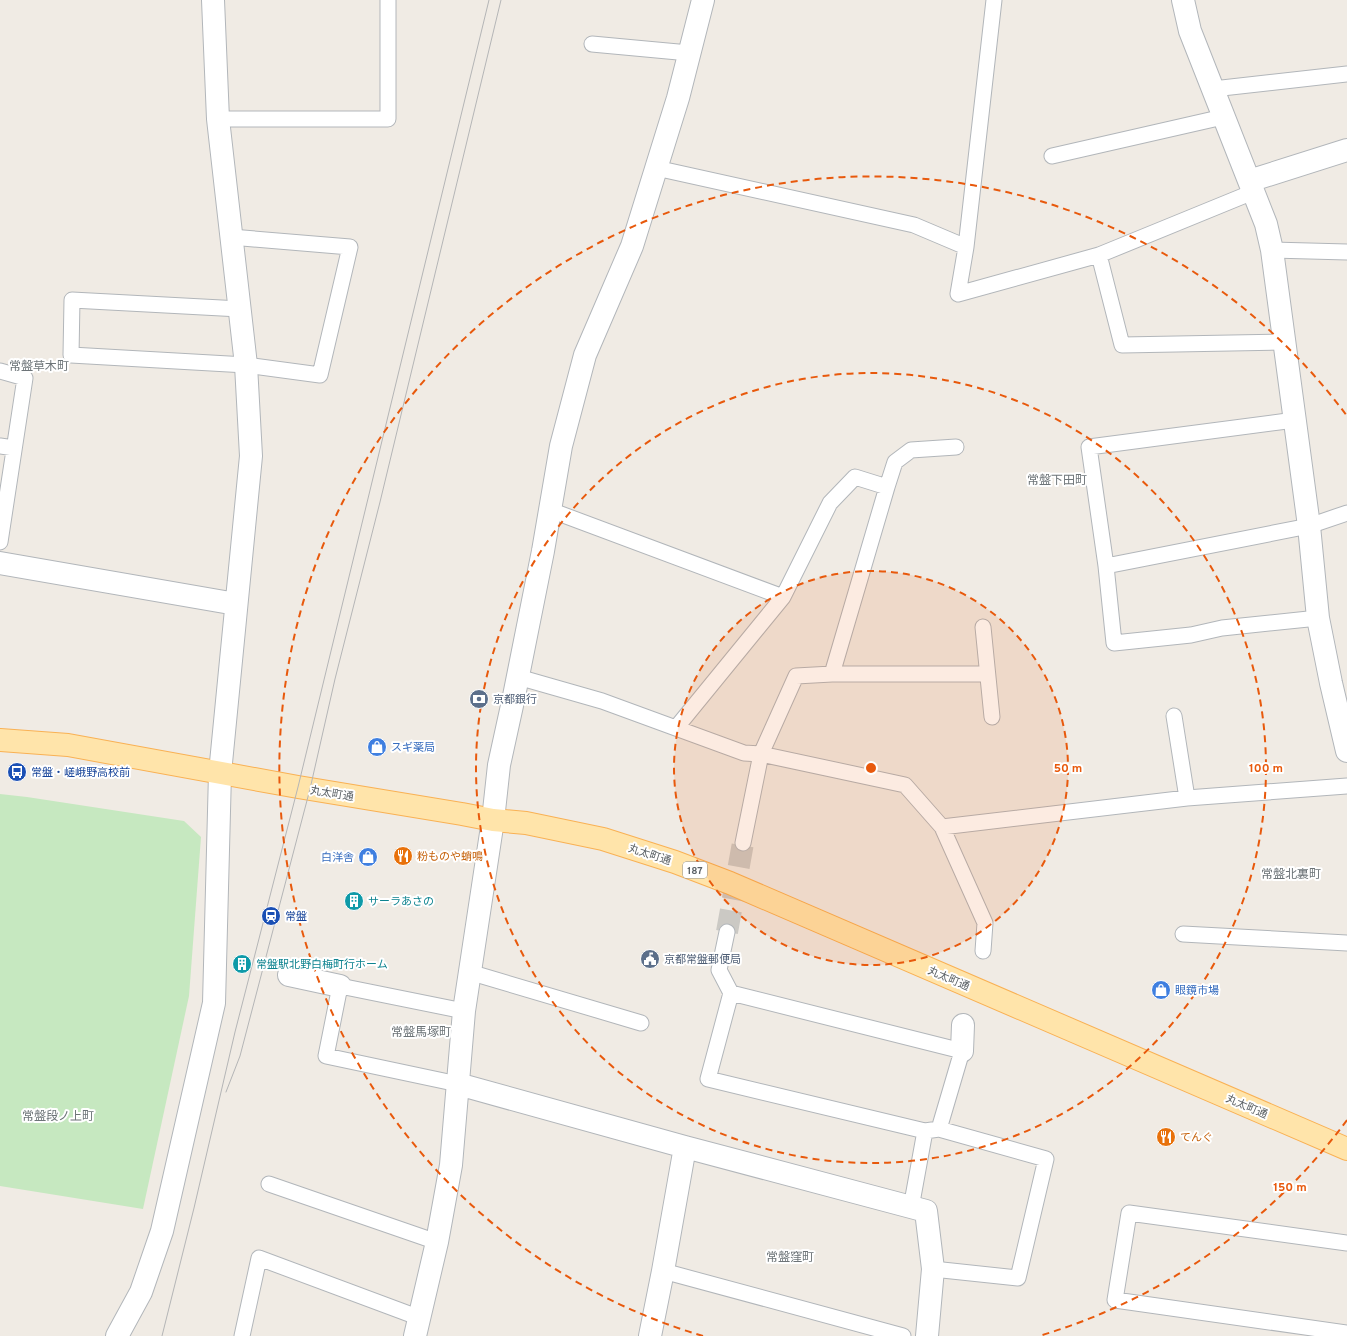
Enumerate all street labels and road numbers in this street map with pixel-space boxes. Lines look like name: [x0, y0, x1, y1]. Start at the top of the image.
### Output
street label: 丸太町通: [309, 784, 355, 804]
street label: 丸太町通: [627, 841, 673, 868]
road number: 187: [683, 862, 707, 878]
street label: 丸太町通: [926, 964, 972, 994]
street label: 丸太町通: [1224, 1092, 1270, 1122]

